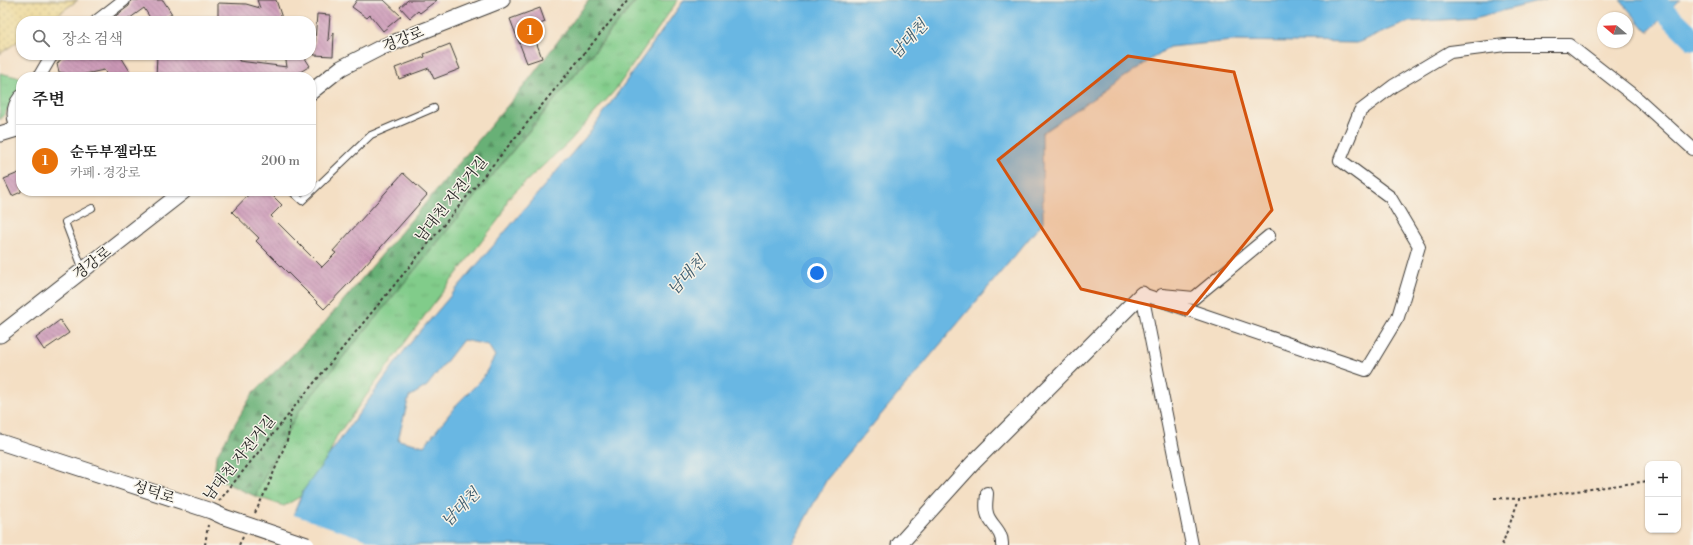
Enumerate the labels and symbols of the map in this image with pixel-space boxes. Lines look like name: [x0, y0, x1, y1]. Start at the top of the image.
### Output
north arrow: [1597, 12, 1633, 48]
water label: 남대천: [886, 15, 933, 63]
pin: 1: [517, 16, 543, 46]
street label: 경강로: [379, 22, 427, 56]
street label: 남대천 자전거길: [411, 153, 492, 246]
street label: 경강로: [69, 242, 116, 284]
water label: 남대천: [664, 251, 711, 299]
your location: [807, 263, 827, 283]
street label: 남대천 자전거길: [199, 412, 280, 505]
street label: 성덕로: [130, 477, 178, 508]
water label: 남대천: [437, 483, 485, 531]

